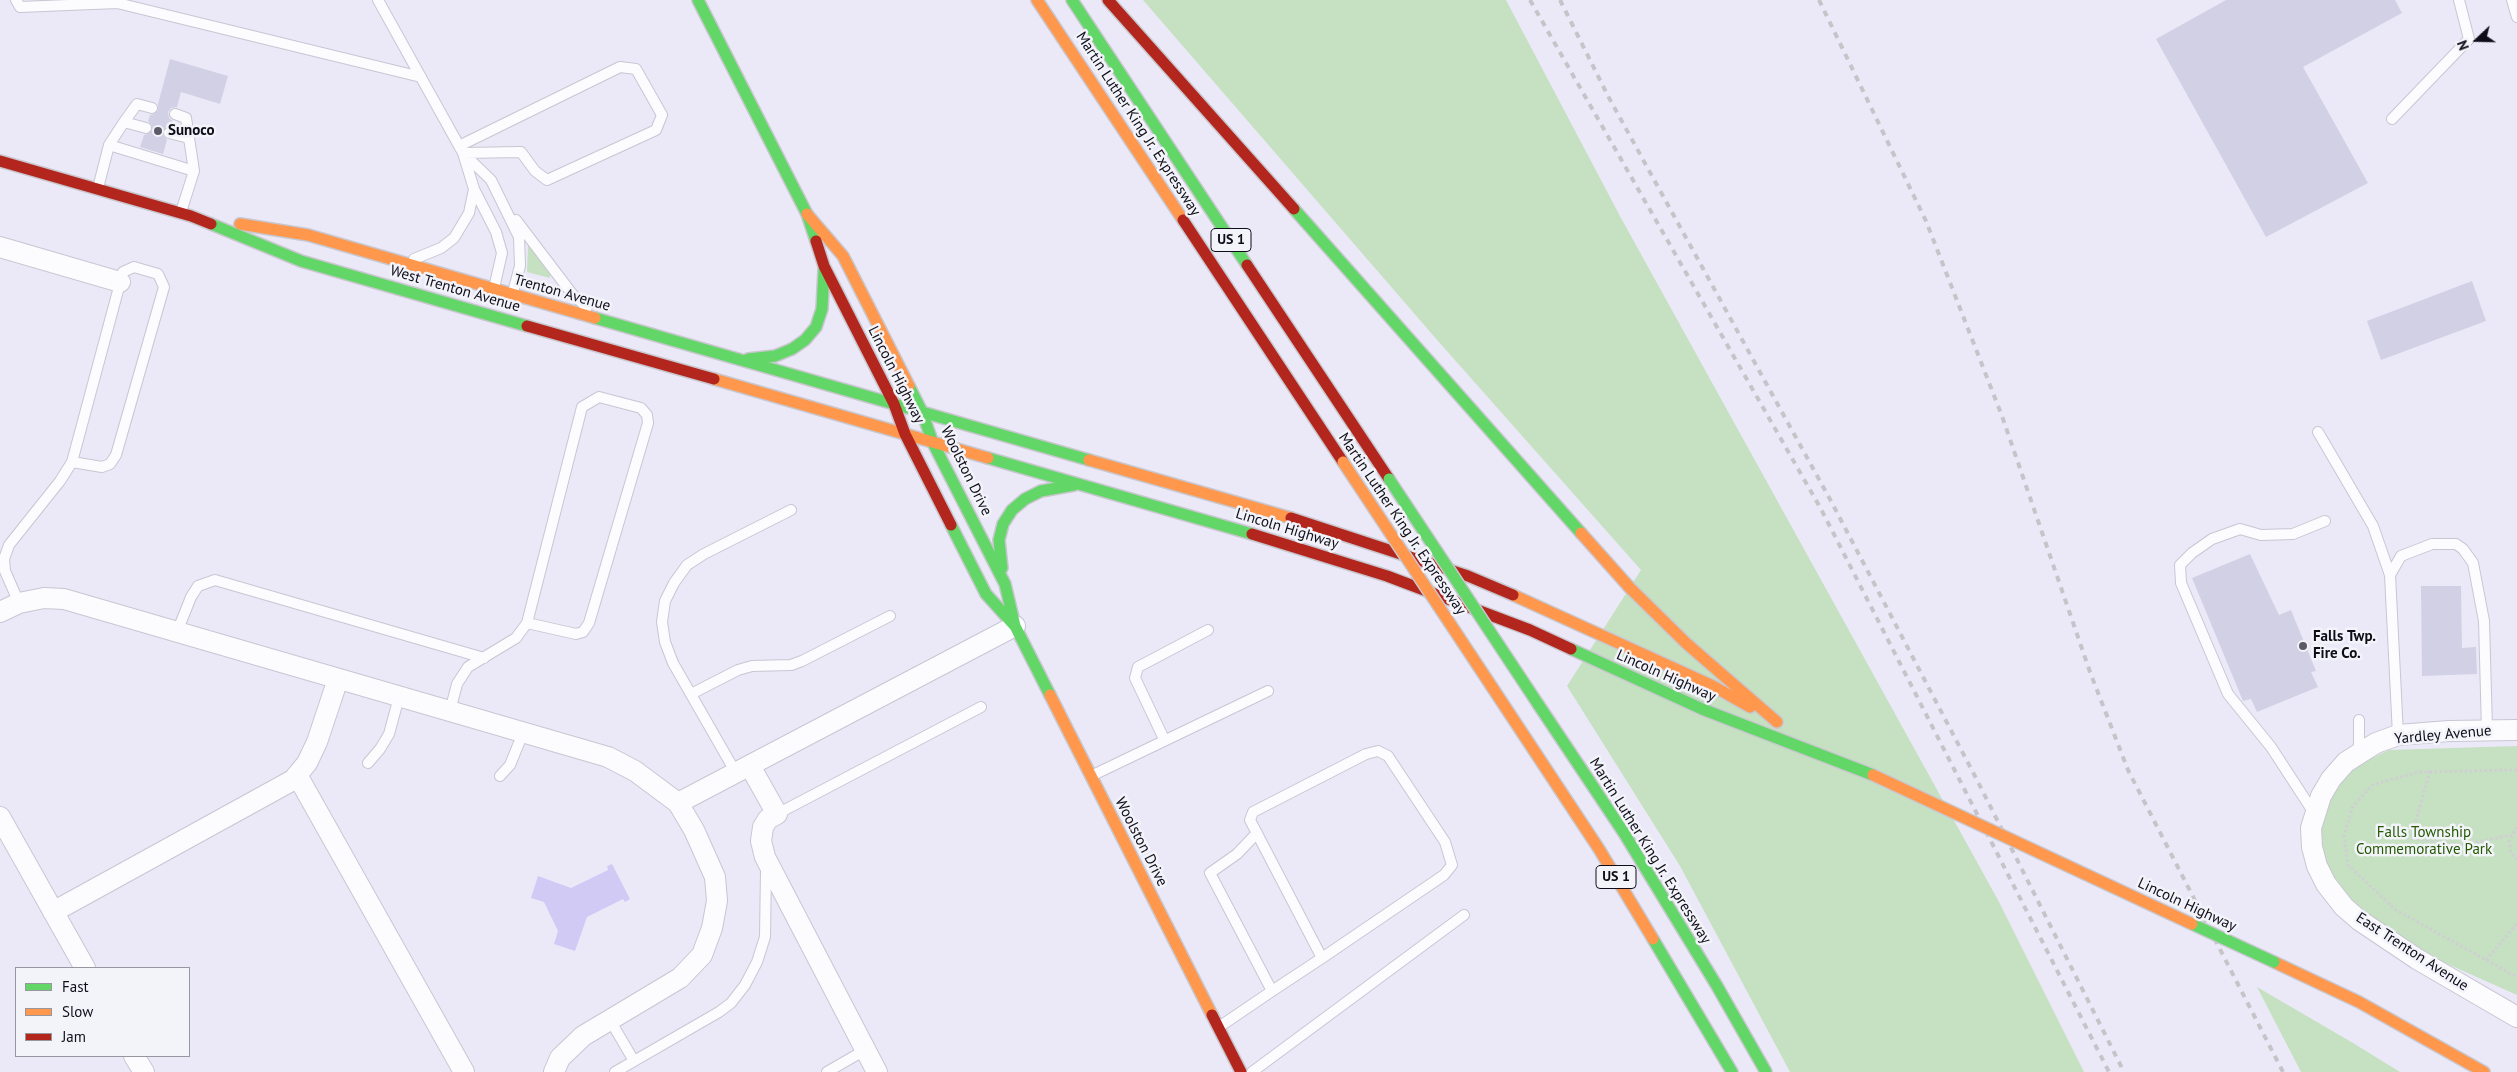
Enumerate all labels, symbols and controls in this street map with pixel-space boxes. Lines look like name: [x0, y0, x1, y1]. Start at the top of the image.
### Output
north arrow: [2452, 15, 2502, 65]
street label: Martin Luther King Jr. Expressway: [1072, 29, 1204, 219]
text: N: [2453, 38, 2473, 53]
place label: Sunoco: [168, 122, 215, 140]
marker: Sunoco: [152, 125, 164, 137]
road number: US 1: [1211, 228, 1251, 252]
street label: West Trenton Avenue: [388, 262, 522, 316]
street label: Trenton Avenue: [512, 271, 612, 315]
street label: Lincoln Highway: [864, 323, 928, 427]
street label: Woolston Drive: [937, 423, 995, 519]
street label: Martin Luther King Jr. Expressway: [1334, 430, 1470, 618]
street label: Lincoln Highway: [1233, 505, 1341, 553]
place label: Falls Twp. Fire Co.: [2313, 628, 2376, 663]
marker: Falls Twp. Fire Co.: [2297, 640, 2309, 652]
street label: Lincoln Highway: [1614, 646, 1718, 706]
street label: Yardley Avenue: [2394, 722, 2492, 748]
street label: Martin Luther King Jr. Expressway: [1585, 755, 1715, 947]
street label: Woolston Drive: [1111, 795, 1171, 889]
park label: Falls Township Commemorative Park: [2356, 824, 2492, 859]
road number: US 1: [1596, 866, 1636, 889]
street label: Lincoln Highway: [2135, 874, 2239, 936]
street label: East Trenton Avenue: [2352, 909, 2472, 995]
legend: [15, 967, 190, 1057]
text: Fast: [62, 977, 89, 996]
text: Slow: [62, 1002, 93, 1021]
text: Jam: [62, 1027, 86, 1046]

